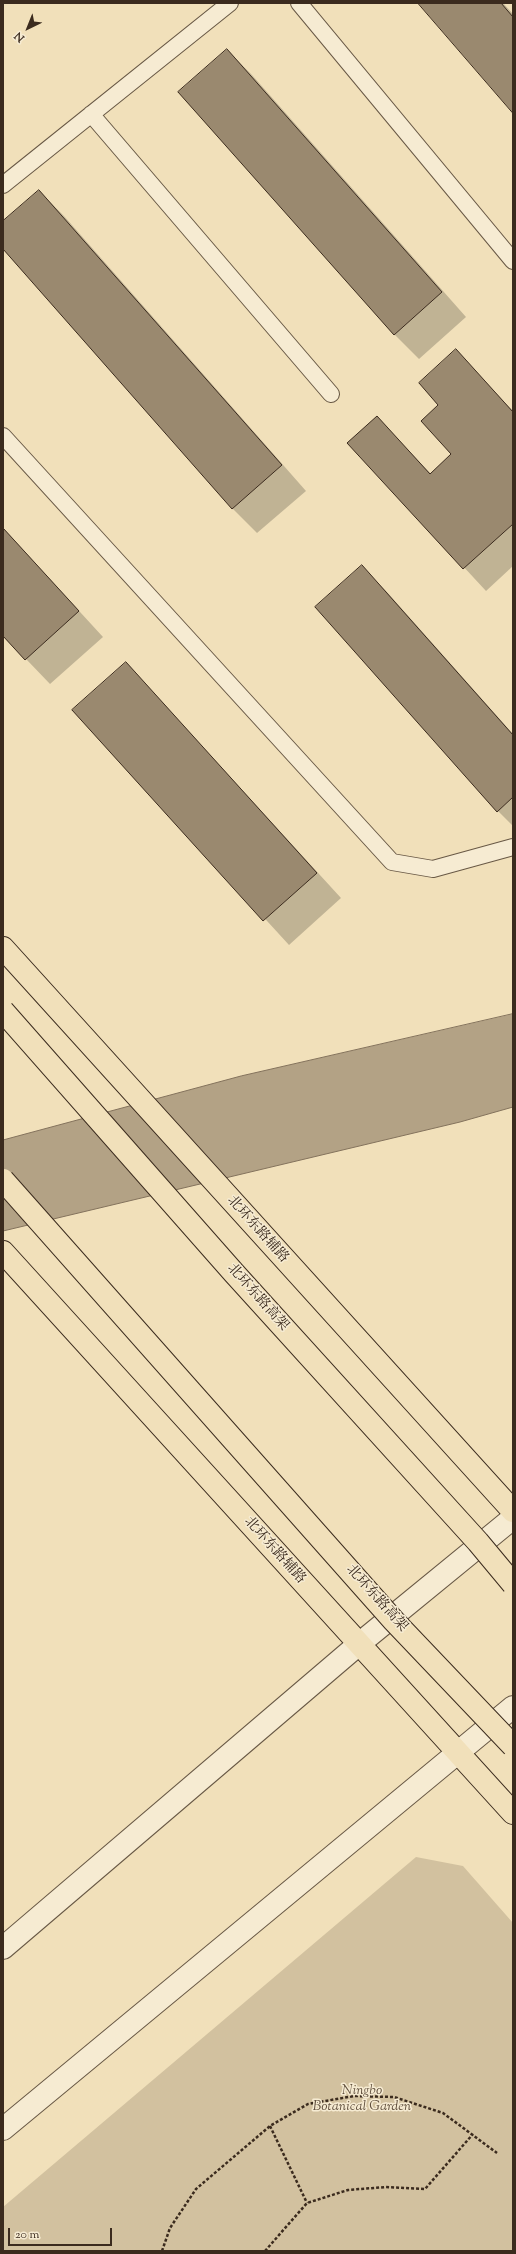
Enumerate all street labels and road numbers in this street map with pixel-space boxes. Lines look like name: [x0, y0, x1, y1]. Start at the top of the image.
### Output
street label: 北环东路辅路: [223, 1193, 291, 1267]
street label: 北环东路高架: [223, 1261, 291, 1335]
street label: 北环东路辅路: [240, 1514, 308, 1588]
street label: 北环东路高架: [342, 1562, 410, 1636]

